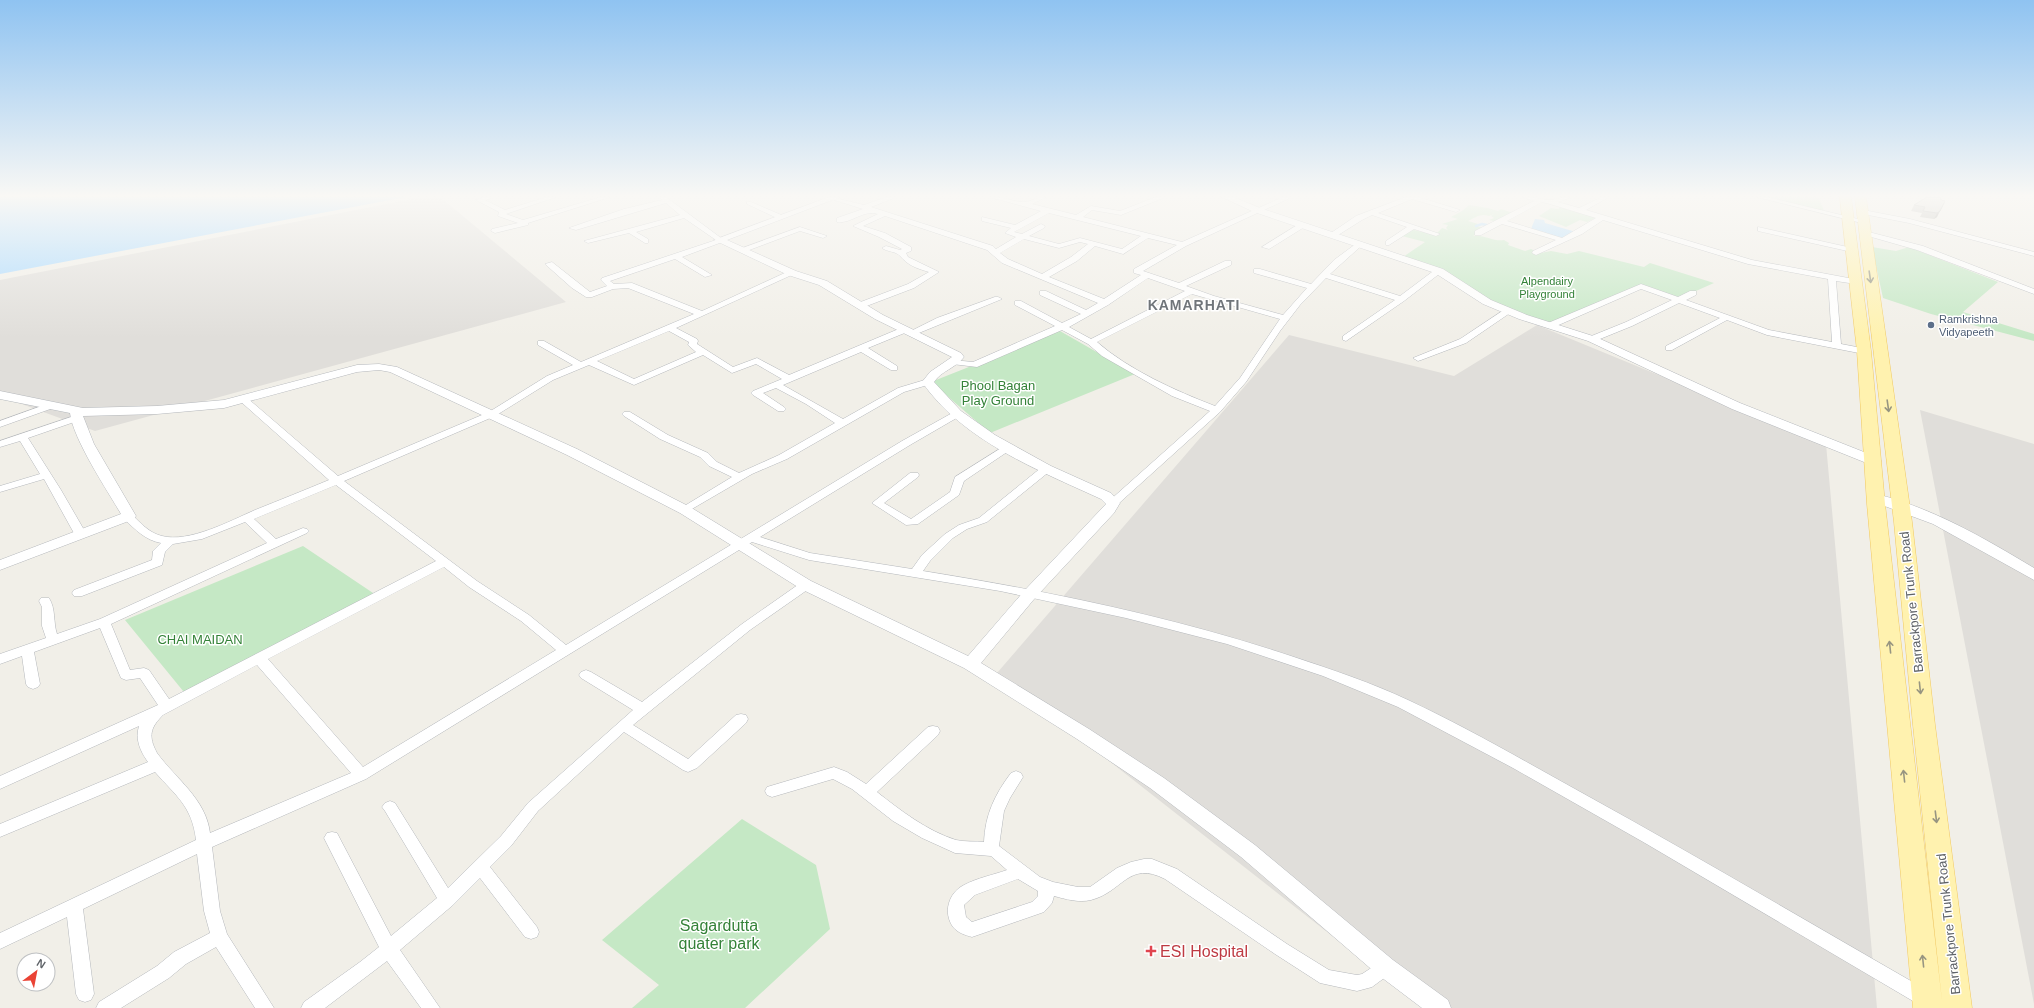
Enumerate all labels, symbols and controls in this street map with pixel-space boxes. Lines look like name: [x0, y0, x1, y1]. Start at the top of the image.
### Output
one-way arrow: [1866, 270, 1874, 283]
park label: Alpendairy Playground: [1519, 275, 1575, 300]
district label: KAMARHATI: [1148, 297, 1240, 313]
place label: Ramkrishna Vidyapeeth: [1939, 313, 1999, 338]
marker: Ramkrishna Vidyapeeth: [1926, 320, 1936, 330]
park label: Phool Bagan Play Ground: [961, 378, 1035, 408]
one-way arrow: [1884, 399, 1892, 412]
street label: Barrackpore Trunk Road: [1897, 531, 1926, 673]
park label: CHAI MAIDAN: [157, 632, 243, 647]
one-way arrow: [1887, 641, 1894, 654]
one-way arrow: [1917, 681, 1924, 694]
one-way arrow: [1900, 770, 1907, 783]
one-way arrow: [1932, 810, 1939, 823]
street label: Barrackpore Trunk Road: [1934, 853, 1963, 995]
park label: Sagardutta quater park: [679, 917, 760, 952]
place label: ESI Hospital: [1160, 943, 1248, 960]
marker: ESI Hospital: [1145, 945, 1157, 957]
north arrow: [16, 952, 56, 992]
one-way arrow: [1919, 955, 1927, 968]
text: N: [35, 956, 48, 971]

